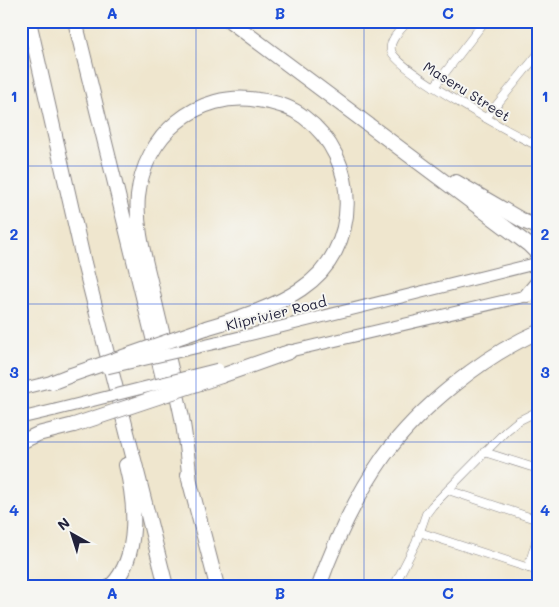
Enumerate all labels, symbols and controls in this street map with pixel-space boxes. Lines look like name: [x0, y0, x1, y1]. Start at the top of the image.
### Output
text: A: [106, 2, 118, 23]
text: B: [275, 2, 285, 23]
text: C: [442, 2, 454, 23]
street label: Maseru Street: [420, 57, 514, 125]
text: 1: [10, 85, 18, 106]
text: 1: [541, 85, 549, 106]
text: 2: [10, 223, 19, 244]
text: 2: [541, 223, 550, 244]
street label: Kliprivier Road: [224, 291, 328, 335]
text: 3: [9, 361, 19, 382]
text: 3: [540, 361, 550, 382]
text: 4: [9, 499, 19, 520]
text: 4: [540, 499, 550, 520]
north arrow: [48, 510, 98, 560]
text: N: [53, 513, 74, 534]
text: A: [106, 582, 118, 603]
text: B: [275, 582, 285, 603]
text: C: [442, 582, 454, 603]

